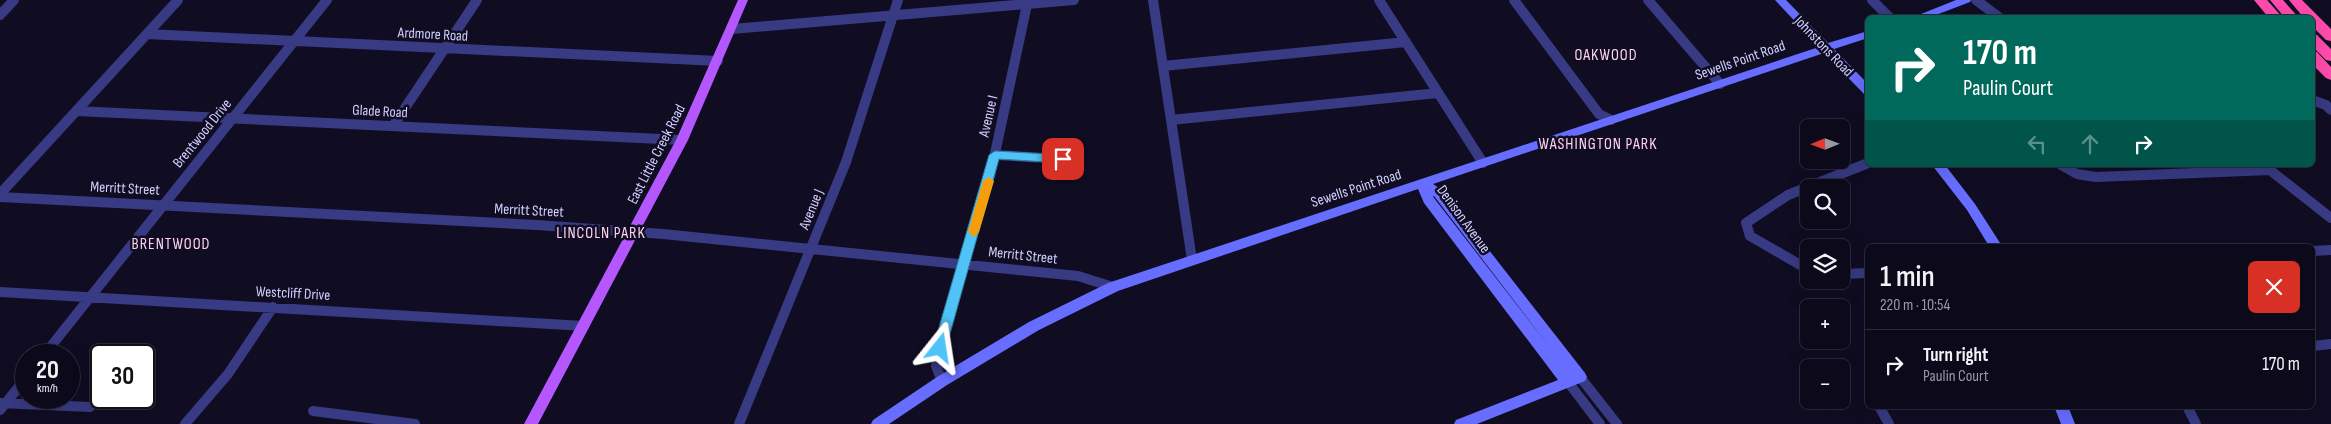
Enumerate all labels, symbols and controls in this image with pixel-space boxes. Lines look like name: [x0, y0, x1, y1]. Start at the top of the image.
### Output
street label: Johnstons Road: [1789, 11, 1857, 81]
street label: Ardmore Road: [396, 23, 469, 46]
text: 170 m: [1963, 32, 2037, 75]
icon: right: [1880, 35, 1945, 100]
street label: Sewells Point Road: [1693, 36, 1788, 85]
district label: OAKWOOD: [1574, 46, 1638, 65]
text: Paulin Court: [1963, 75, 2053, 102]
street label: Avenue I: [974, 93, 1002, 140]
street label: Brentwood Drive: [169, 95, 236, 172]
street label: Glade Road: [352, 101, 408, 122]
street label: East Little Creek Road: [623, 101, 690, 207]
north arrow: [1800, 119, 1850, 169]
map controls: [1800, 119, 1850, 409]
icon: left: [2023, 130, 2051, 158]
icon: ahead: [2076, 130, 2104, 158]
icon: right: [2129, 130, 2157, 158]
district label: WASHINGTON PARK: [1539, 135, 1657, 154]
pin: [1042, 138, 1084, 180]
icon: arrive: [1049, 145, 1077, 173]
street label: Sewells Point Road: [1309, 165, 1404, 212]
street label: Merritt Street: [90, 177, 161, 200]
button: search: [1800, 179, 1850, 229]
street label: Denison Avenue: [1432, 181, 1495, 257]
street label: Avenue J: [794, 186, 828, 233]
street label: Merritt Street: [494, 199, 565, 222]
district label: LINCOLN PARK: [556, 224, 646, 243]
district label: BRENTWOOD: [132, 235, 210, 254]
button: layers: [1800, 239, 1850, 289]
street label: Merritt Street: [987, 242, 1059, 269]
text: 1 min: [1880, 259, 1935, 295]
button: close: [2248, 261, 2300, 313]
street label: Westcliff Drive: [255, 282, 331, 305]
text: 220 m · 10:54: [1880, 296, 1950, 315]
button: +: [1800, 299, 1850, 349]
position arrow: [913, 321, 965, 373]
speed limit sign: 30: [90, 344, 155, 409]
text: Turn right: [1923, 344, 1988, 367]
icon: right: [1880, 351, 1908, 379]
text: 170 m: [2262, 353, 2300, 376]
text: 20: [36, 355, 59, 386]
button: −: [1800, 359, 1850, 409]
text: Paulin Court: [1923, 367, 1989, 386]
text: km/h: [37, 381, 58, 396]

